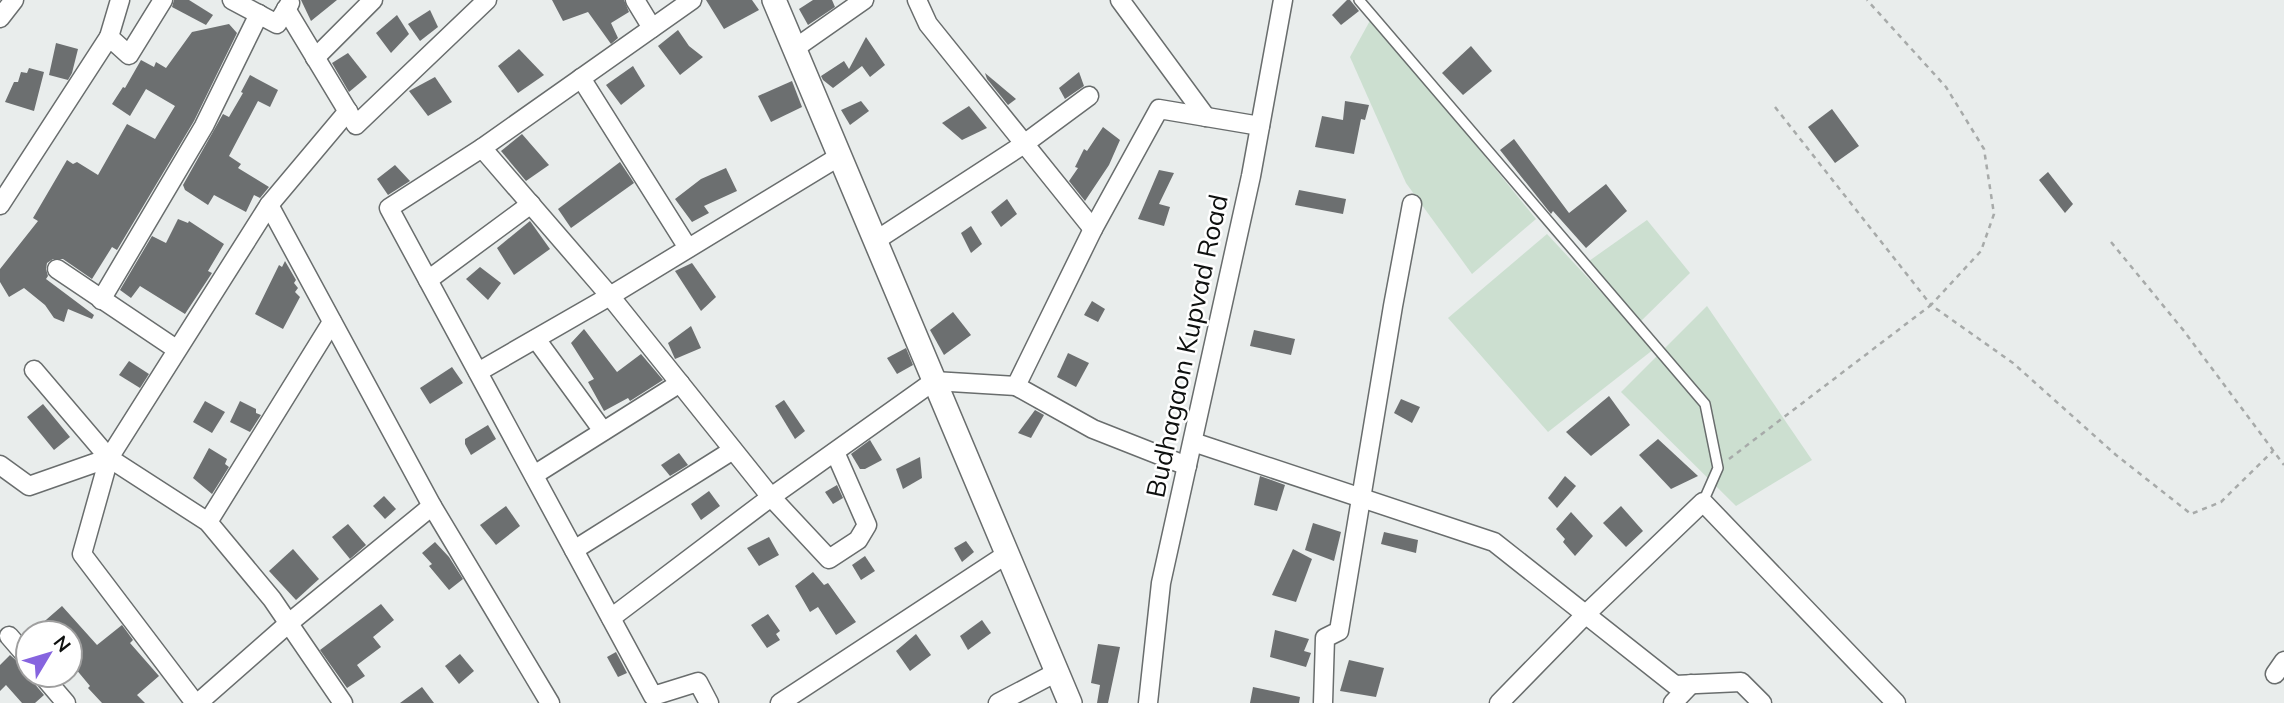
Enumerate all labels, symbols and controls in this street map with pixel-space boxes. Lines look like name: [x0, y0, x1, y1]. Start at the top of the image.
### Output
street label: Budhagaon Kupvad Road: [1138, 191, 1235, 501]
north arrow: [14, 619, 84, 689]
text: N: [49, 630, 76, 657]

